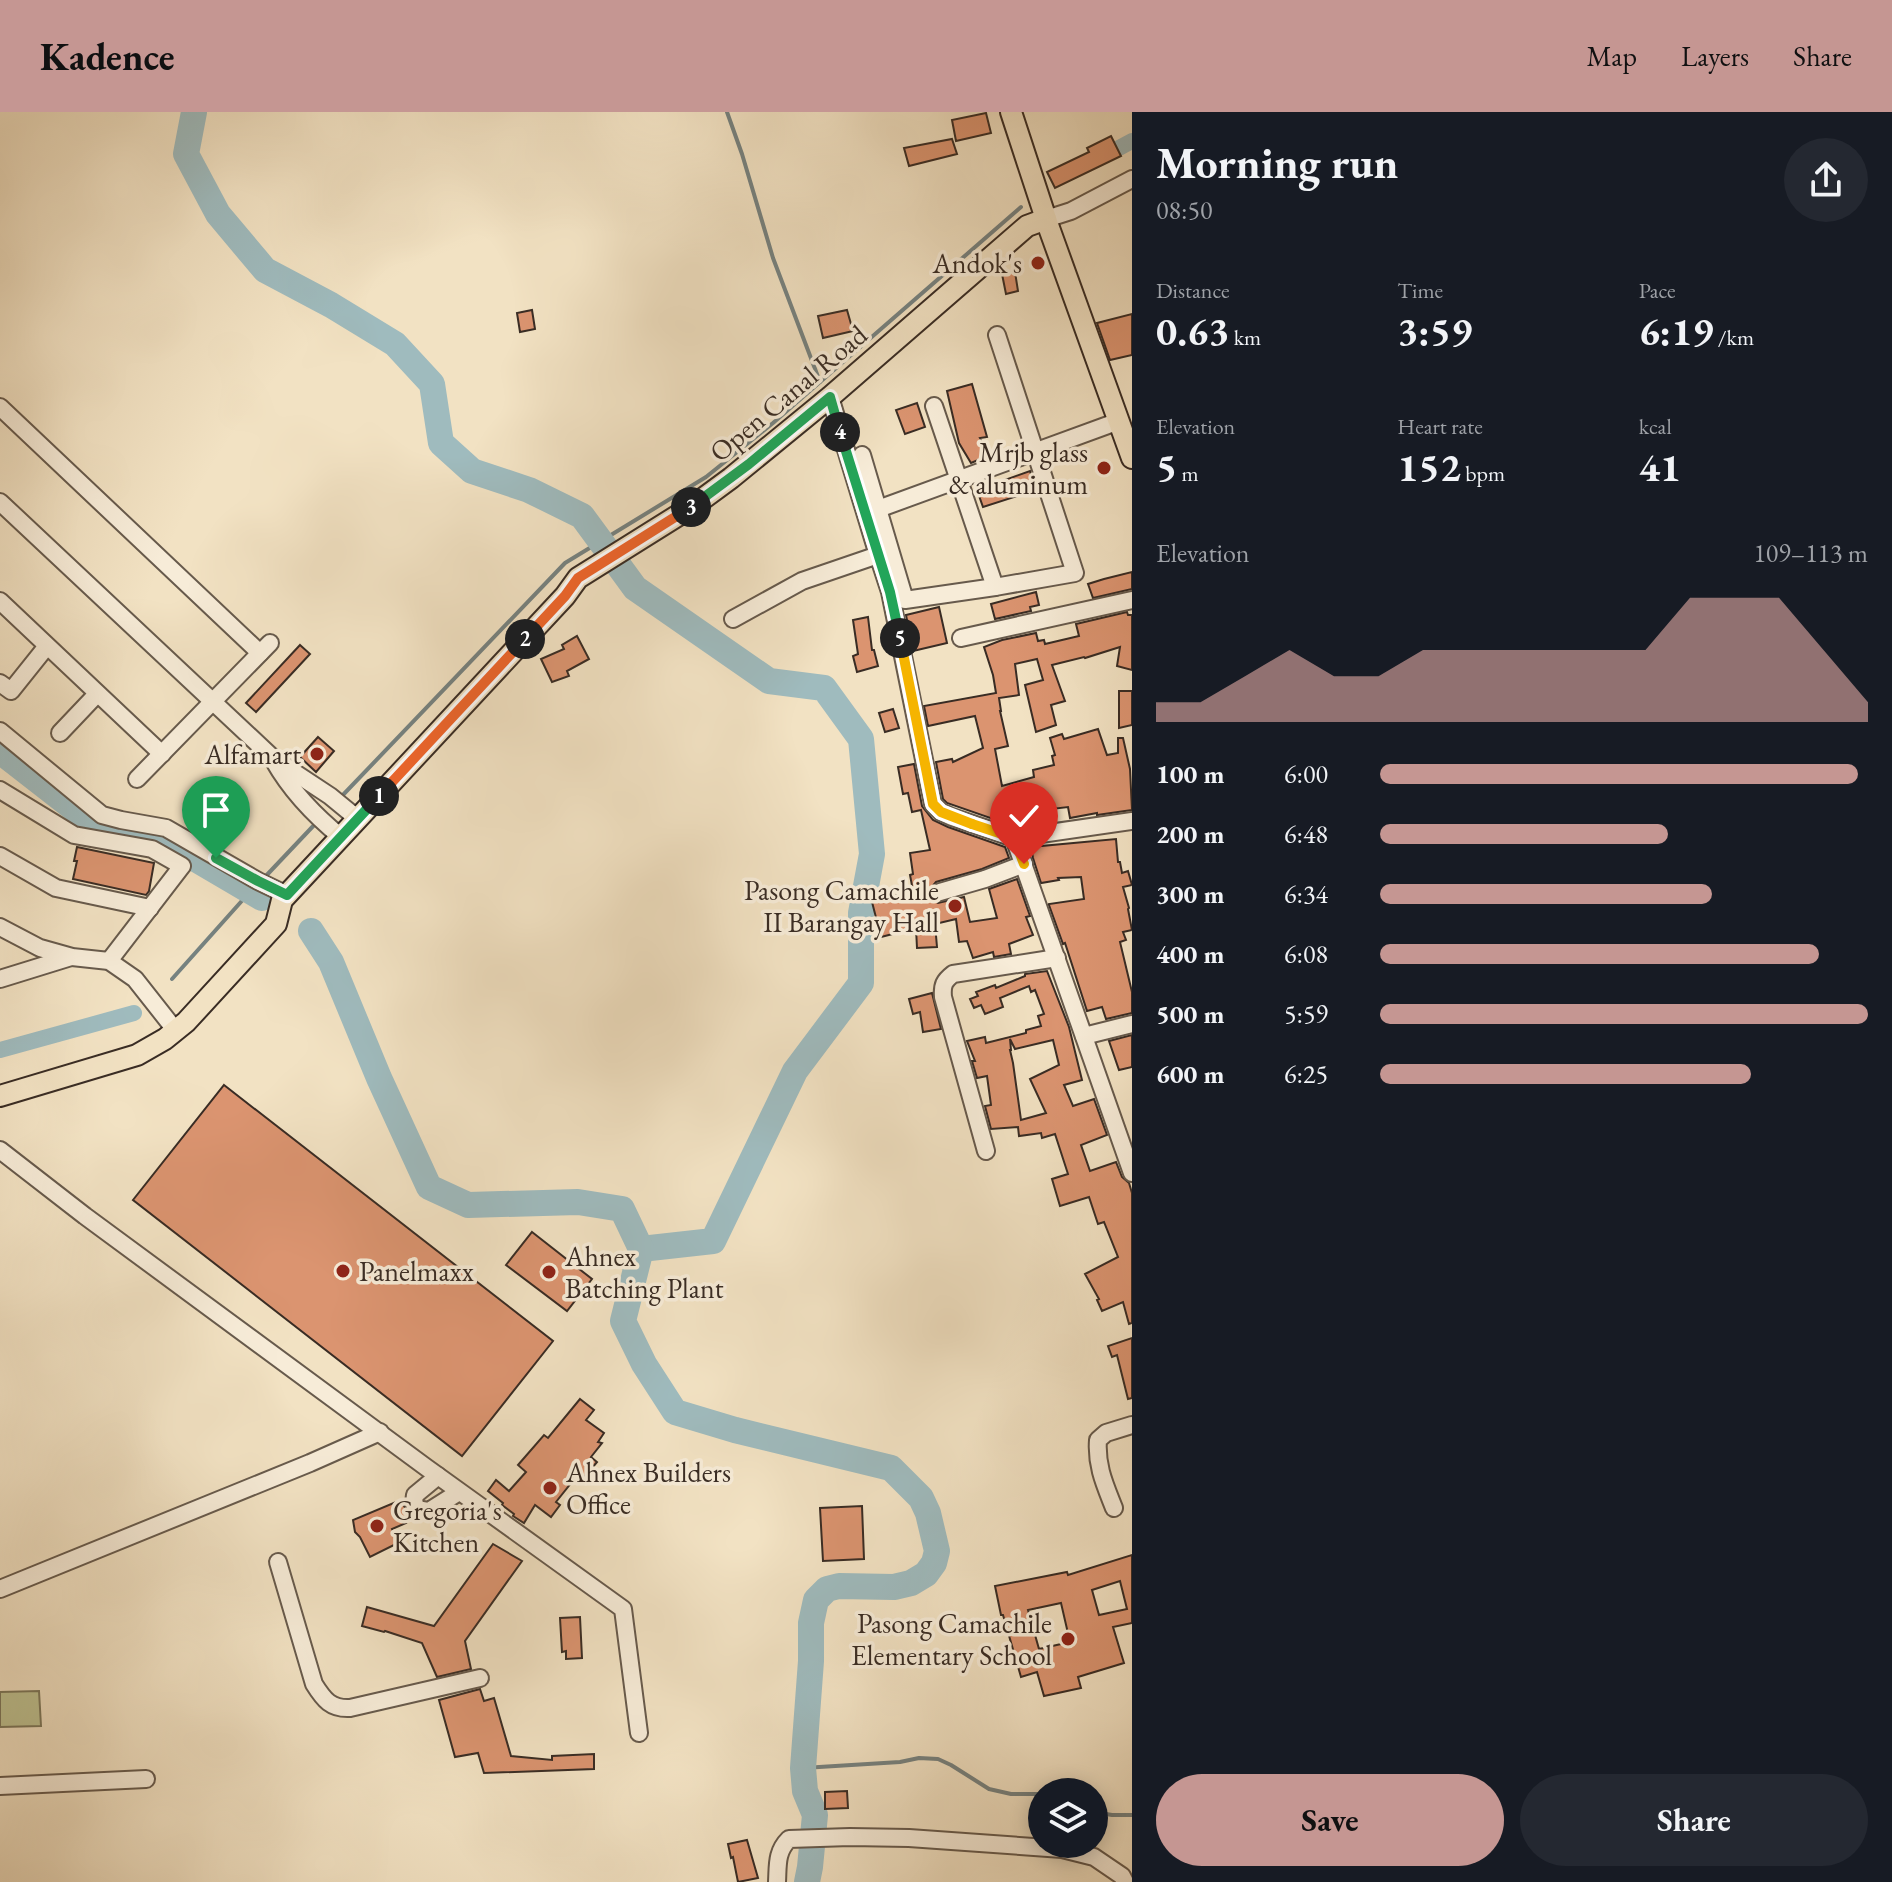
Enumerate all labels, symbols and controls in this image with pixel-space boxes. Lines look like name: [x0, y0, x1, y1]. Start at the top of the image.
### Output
text: Kadence: [40, 32, 175, 81]
text: Map: [1587, 38, 1637, 74]
text: Layers: [1681, 38, 1749, 74]
text: Share: [1793, 38, 1852, 74]
text: Morning run: [1156, 134, 1398, 191]
button: share: [1784, 138, 1868, 222]
text: 08:50: [1156, 193, 1212, 227]
place label: Andok's: [931, 245, 1022, 281]
marker: Andok's: [1029, 254, 1047, 272]
text: Distance: [1156, 276, 1229, 305]
text: Time: [1397, 276, 1443, 305]
text: Pace: [1639, 276, 1676, 305]
text: 0.63: [1156, 305, 1229, 357]
text: 3:59: [1397, 305, 1472, 357]
text: 6:19: [1639, 305, 1713, 357]
street label: Open Canal Road: [702, 316, 875, 470]
text: km: [1229, 323, 1261, 352]
text: /km: [1713, 323, 1754, 352]
pin: 4: [820, 412, 860, 452]
text: Elevation: [1156, 412, 1235, 441]
text: Heart rate: [1397, 412, 1483, 441]
text: kcal: [1639, 412, 1672, 441]
text: 4: [834, 417, 846, 446]
place label: Mrjb glass & aluminum: [949, 434, 1088, 502]
text: 5: [1156, 441, 1177, 493]
text: 152: [1397, 441, 1461, 493]
text: 41: [1639, 441, 1681, 493]
marker: Mrjb glass & aluminum: [1095, 459, 1113, 477]
text: m: [1177, 459, 1199, 488]
text: bpm: [1461, 459, 1505, 488]
pin: 3: [671, 487, 711, 527]
text: 3: [685, 492, 697, 521]
text: Elevation: [1156, 536, 1250, 570]
text: 109–113 m: [1753, 536, 1868, 570]
pin: 5: [880, 618, 920, 658]
pin: 2: [505, 619, 545, 659]
text: 5: [894, 623, 906, 652]
text: 2: [519, 624, 531, 653]
place label: Alfamart: [203, 736, 301, 772]
marker: Alfamart: [308, 745, 326, 763]
text: 100 m: [1156, 757, 1224, 791]
text: 6:00: [1284, 757, 1328, 791]
pin: [182, 776, 250, 858]
pin: 1: [359, 776, 399, 816]
text: 1: [373, 781, 385, 810]
pin: [990, 782, 1058, 864]
icon: arrive: [194, 788, 238, 832]
icon: check: [1002, 794, 1046, 838]
text: 200 m: [1156, 817, 1224, 851]
text: 6:48: [1284, 817, 1328, 851]
place label: Pasong Camachile II Barangay Hall: [744, 872, 939, 940]
text: 300 m: [1156, 877, 1224, 911]
text: 6:34: [1284, 877, 1328, 911]
marker: Pasong Camachile II Barangay Hall: [946, 897, 964, 915]
text: 400 m: [1156, 937, 1224, 971]
text: 6:08: [1284, 937, 1328, 971]
text: 500 m: [1156, 997, 1224, 1031]
text: 5:59: [1284, 997, 1328, 1031]
text: 600 m: [1156, 1057, 1224, 1091]
text: 6:25: [1284, 1057, 1328, 1091]
place label: Ahnex Batching Plant: [564, 1238, 724, 1306]
place label: Panelmaxx: [359, 1253, 474, 1289]
marker: Panelmaxx: [334, 1262, 352, 1280]
marker: Ahnex Batching Plant: [540, 1263, 558, 1281]
place label: Ahnex Builders Office: [565, 1454, 731, 1522]
marker: Ahnex Builders Office: [541, 1479, 559, 1497]
place label: Gregoria's Kitchen: [393, 1492, 502, 1560]
marker: Gregoria's Kitchen: [368, 1517, 386, 1535]
place label: Pasong Camachile Elementary School: [851, 1605, 1052, 1673]
marker: Pasong Camachile Elementary School: [1059, 1630, 1077, 1648]
button: Save: [1156, 1774, 1504, 1866]
button: Share: [1520, 1774, 1868, 1866]
map controls: [1028, 1778, 1108, 1858]
button: layers: [1028, 1778, 1108, 1858]

